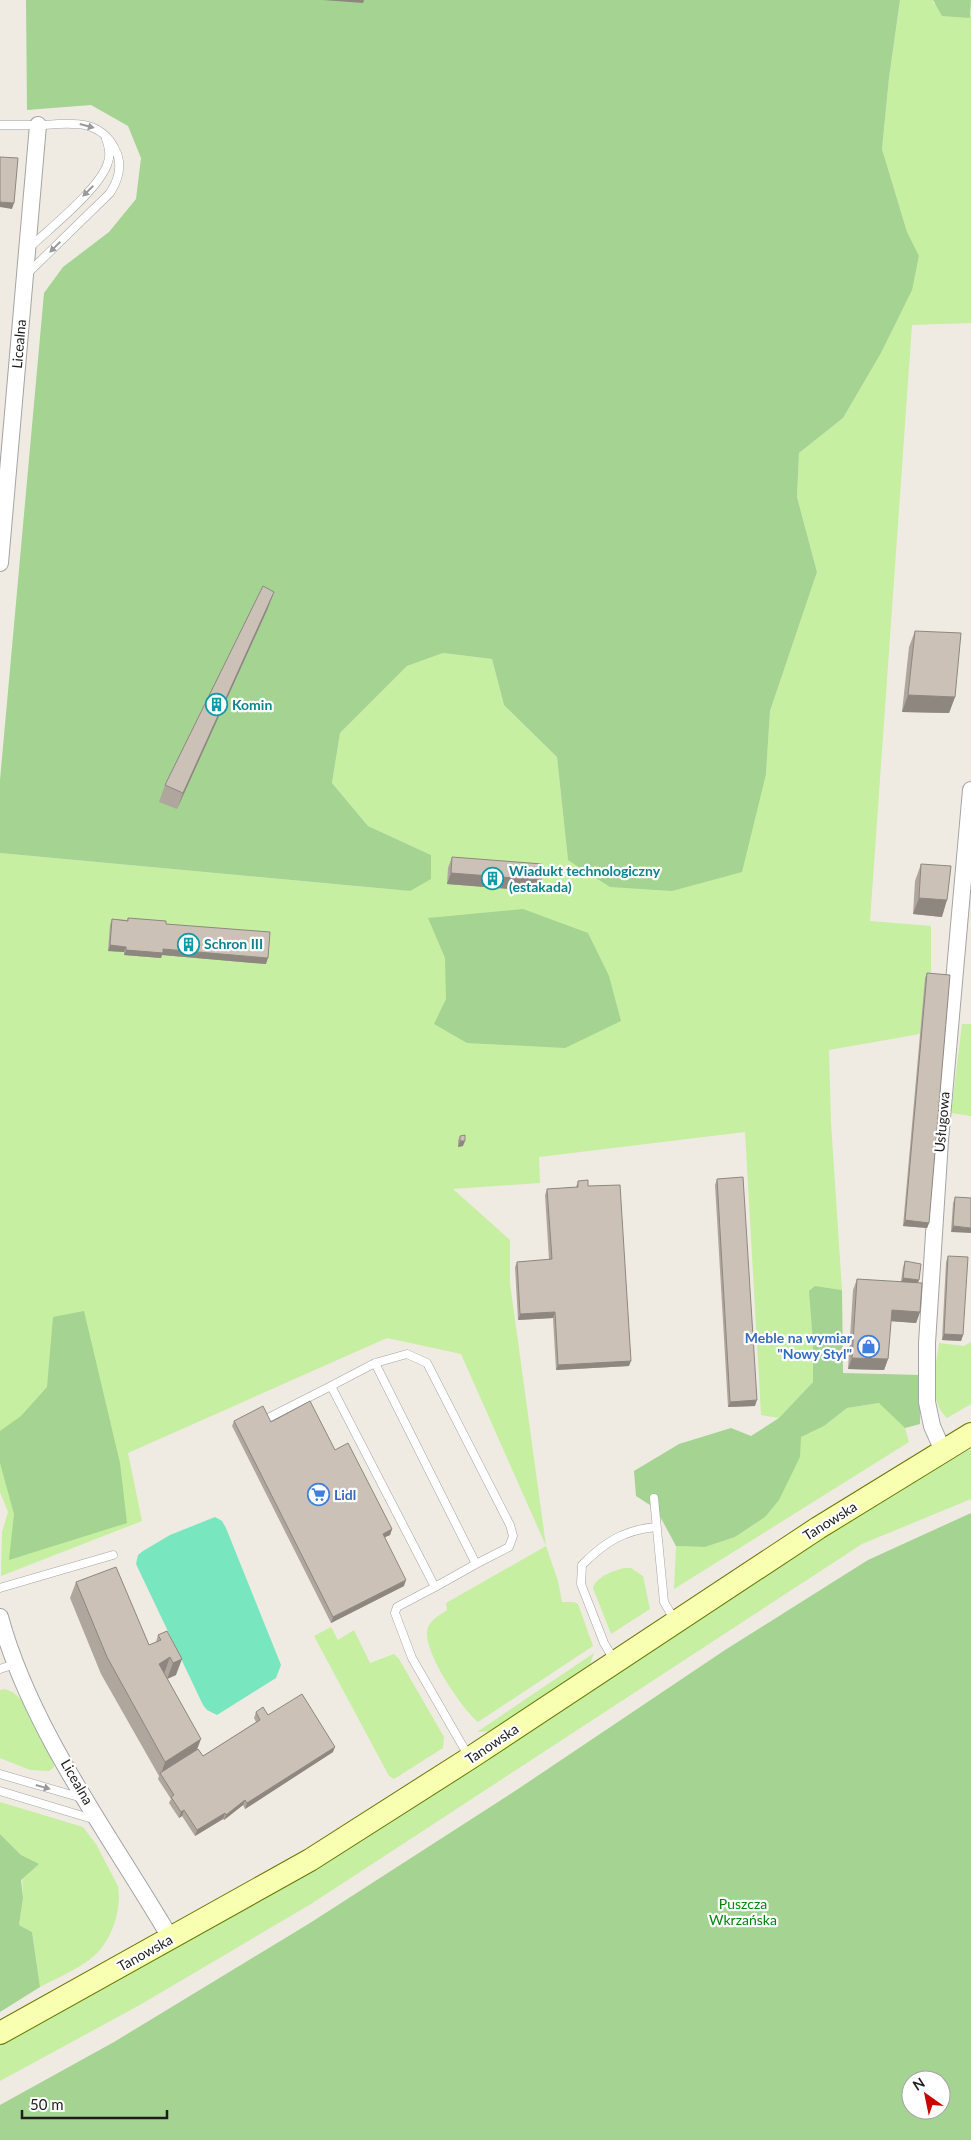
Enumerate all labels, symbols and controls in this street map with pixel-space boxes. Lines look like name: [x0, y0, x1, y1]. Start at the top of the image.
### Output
one-way arrow: [79, 122, 94, 130]
one-way arrow: [82, 185, 94, 197]
one-way arrow: [49, 241, 61, 253]
street label: Licealna: [8, 319, 29, 369]
building icon: Komin: [204, 693, 228, 717]
place label: Komin: [232, 696, 272, 713]
place label: Wiadukt technologiczny (estakada): [509, 862, 661, 895]
building icon: Wiadukt technologiczny (estakada): [481, 867, 505, 891]
building icon: Schron III: [176, 932, 200, 956]
place label: Schron III: [204, 935, 263, 952]
street label: Usługowa: [930, 1091, 953, 1153]
place label: Meble na wymiar "Nowy Styl": [745, 1329, 853, 1362]
shop icon: Meble na wymiar "Nowy Styl": [856, 1334, 880, 1358]
supermarket icon: Lidl: [306, 1483, 330, 1507]
place label: Lidl: [334, 1486, 356, 1503]
street label: Tanowska: [800, 1497, 860, 1544]
street label: Tanowska: [462, 1720, 522, 1768]
street label: Licealna: [58, 1756, 97, 1807]
one-way arrow: [36, 1784, 51, 1792]
park label: Puszcza Wkrzańska: [709, 1895, 777, 1928]
street label: Tanowska: [114, 1930, 175, 1975]
north arrow: [901, 2070, 951, 2120]
text: N: [909, 2074, 928, 2094]
scale bar: [22, 2088, 168, 2120]
text: 50 m: [30, 2095, 64, 2113]

